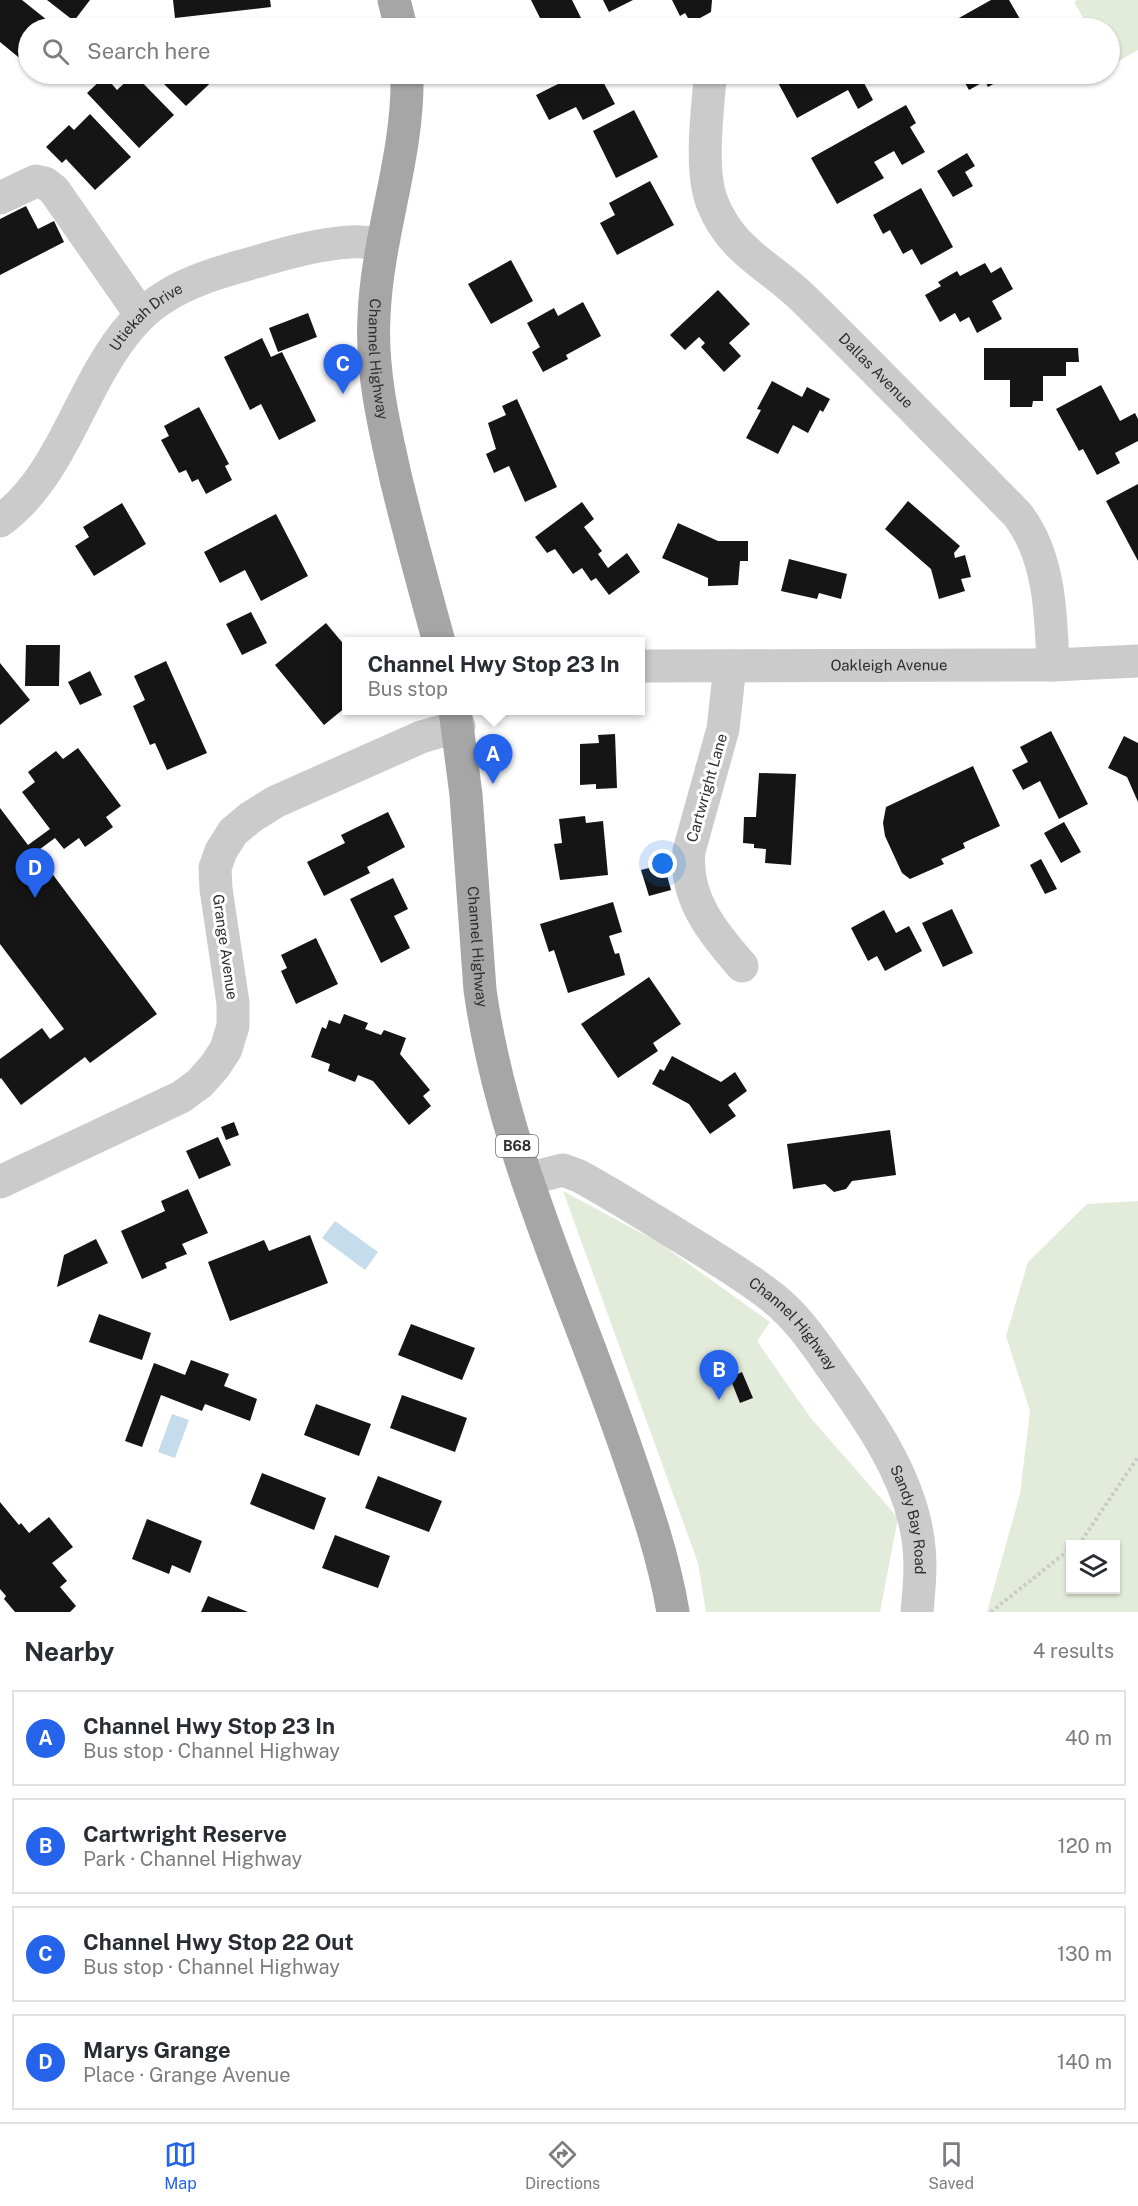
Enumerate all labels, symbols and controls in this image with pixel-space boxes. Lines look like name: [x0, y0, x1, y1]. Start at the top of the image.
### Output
search box: [18, 18, 1120, 84]
icon: search: [39, 35, 72, 68]
text: Search here: [87, 38, 211, 64]
street label: Utiekah Drive: [106, 279, 185, 354]
street label: Channel Highway: [366, 298, 392, 421]
street label: Dallas Avenue: [835, 329, 917, 411]
pin: C: [324, 344, 362, 394]
popup: [342, 637, 645, 715]
text: Channel Hwy Stop 23 In: [367, 651, 620, 677]
street label: Oakleigh Avenue: [830, 656, 948, 674]
text: Bus stop: [367, 677, 448, 701]
street label: Cartwright Lane: [683, 732, 730, 844]
pin: A: [474, 734, 512, 784]
pin: D: [15, 848, 54, 898]
your location: [648, 849, 677, 878]
street label: Channel Highway: [465, 886, 492, 1009]
street label: Grange Avenue: [210, 893, 241, 1001]
road number: B68: [496, 1135, 538, 1157]
street label: Channel Highway: [746, 1274, 840, 1374]
pin: B: [700, 1350, 738, 1400]
street label: Sandy Bay Road: [887, 1462, 929, 1575]
map controls: [1066, 1540, 1120, 1594]
button: layers: [1066, 1540, 1120, 1594]
text: Nearby: [24, 1636, 114, 1667]
text: 4 results: [1033, 1639, 1114, 1663]
text: Channel Hwy Stop 23 In: [83, 1713, 335, 1739]
text: A: [38, 1726, 53, 1750]
text: 40 m: [1065, 1726, 1112, 1750]
text: Bus stop · Channel Highway: [83, 1739, 340, 1763]
text: Cartwright Reserve: [83, 1821, 287, 1847]
text: B: [39, 1834, 52, 1858]
text: 120 m: [1058, 1834, 1112, 1858]
text: Park · Channel Highway: [83, 1847, 302, 1871]
text: Channel Hwy Stop 22 Out: [83, 1929, 354, 1955]
text: C: [38, 1942, 53, 1966]
text: 130 m: [1057, 1942, 1112, 1966]
text: Bus stop · Channel Highway: [83, 1955, 340, 1979]
text: Marys Grange: [83, 2037, 231, 2063]
text: D: [38, 2050, 53, 2074]
text: 140 m: [1057, 2050, 1112, 2074]
text: Place · Grange Avenue: [83, 2063, 291, 2087]
tab: Map: [164, 2138, 197, 2193]
tab: Directions: [525, 2138, 600, 2193]
tab: Saved: [928, 2138, 974, 2193]

